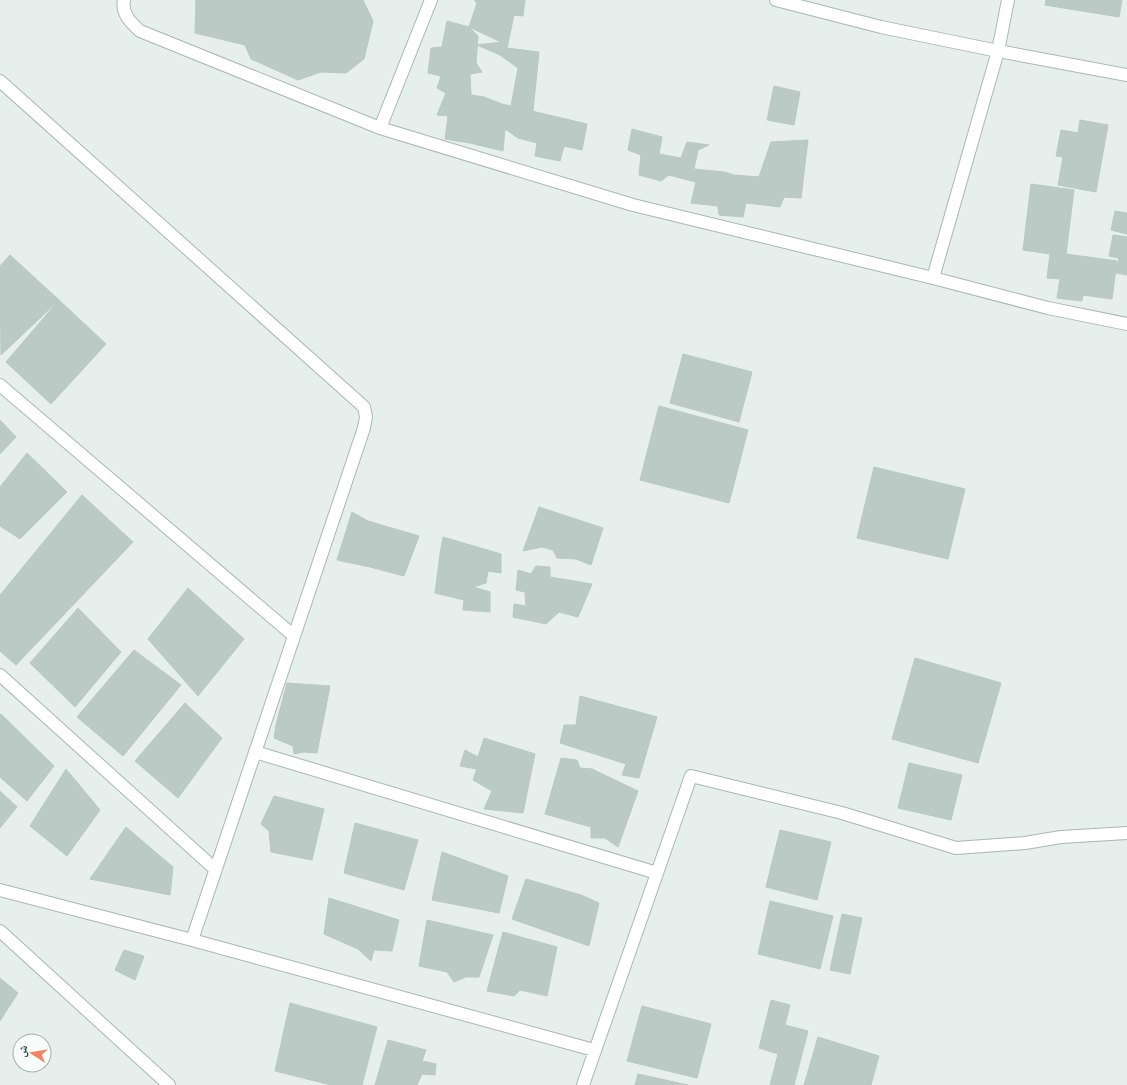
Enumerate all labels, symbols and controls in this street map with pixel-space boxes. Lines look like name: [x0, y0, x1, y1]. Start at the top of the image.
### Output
north arrow: [12, 1033, 52, 1073]
text: ش: [14, 1043, 31, 1058]

